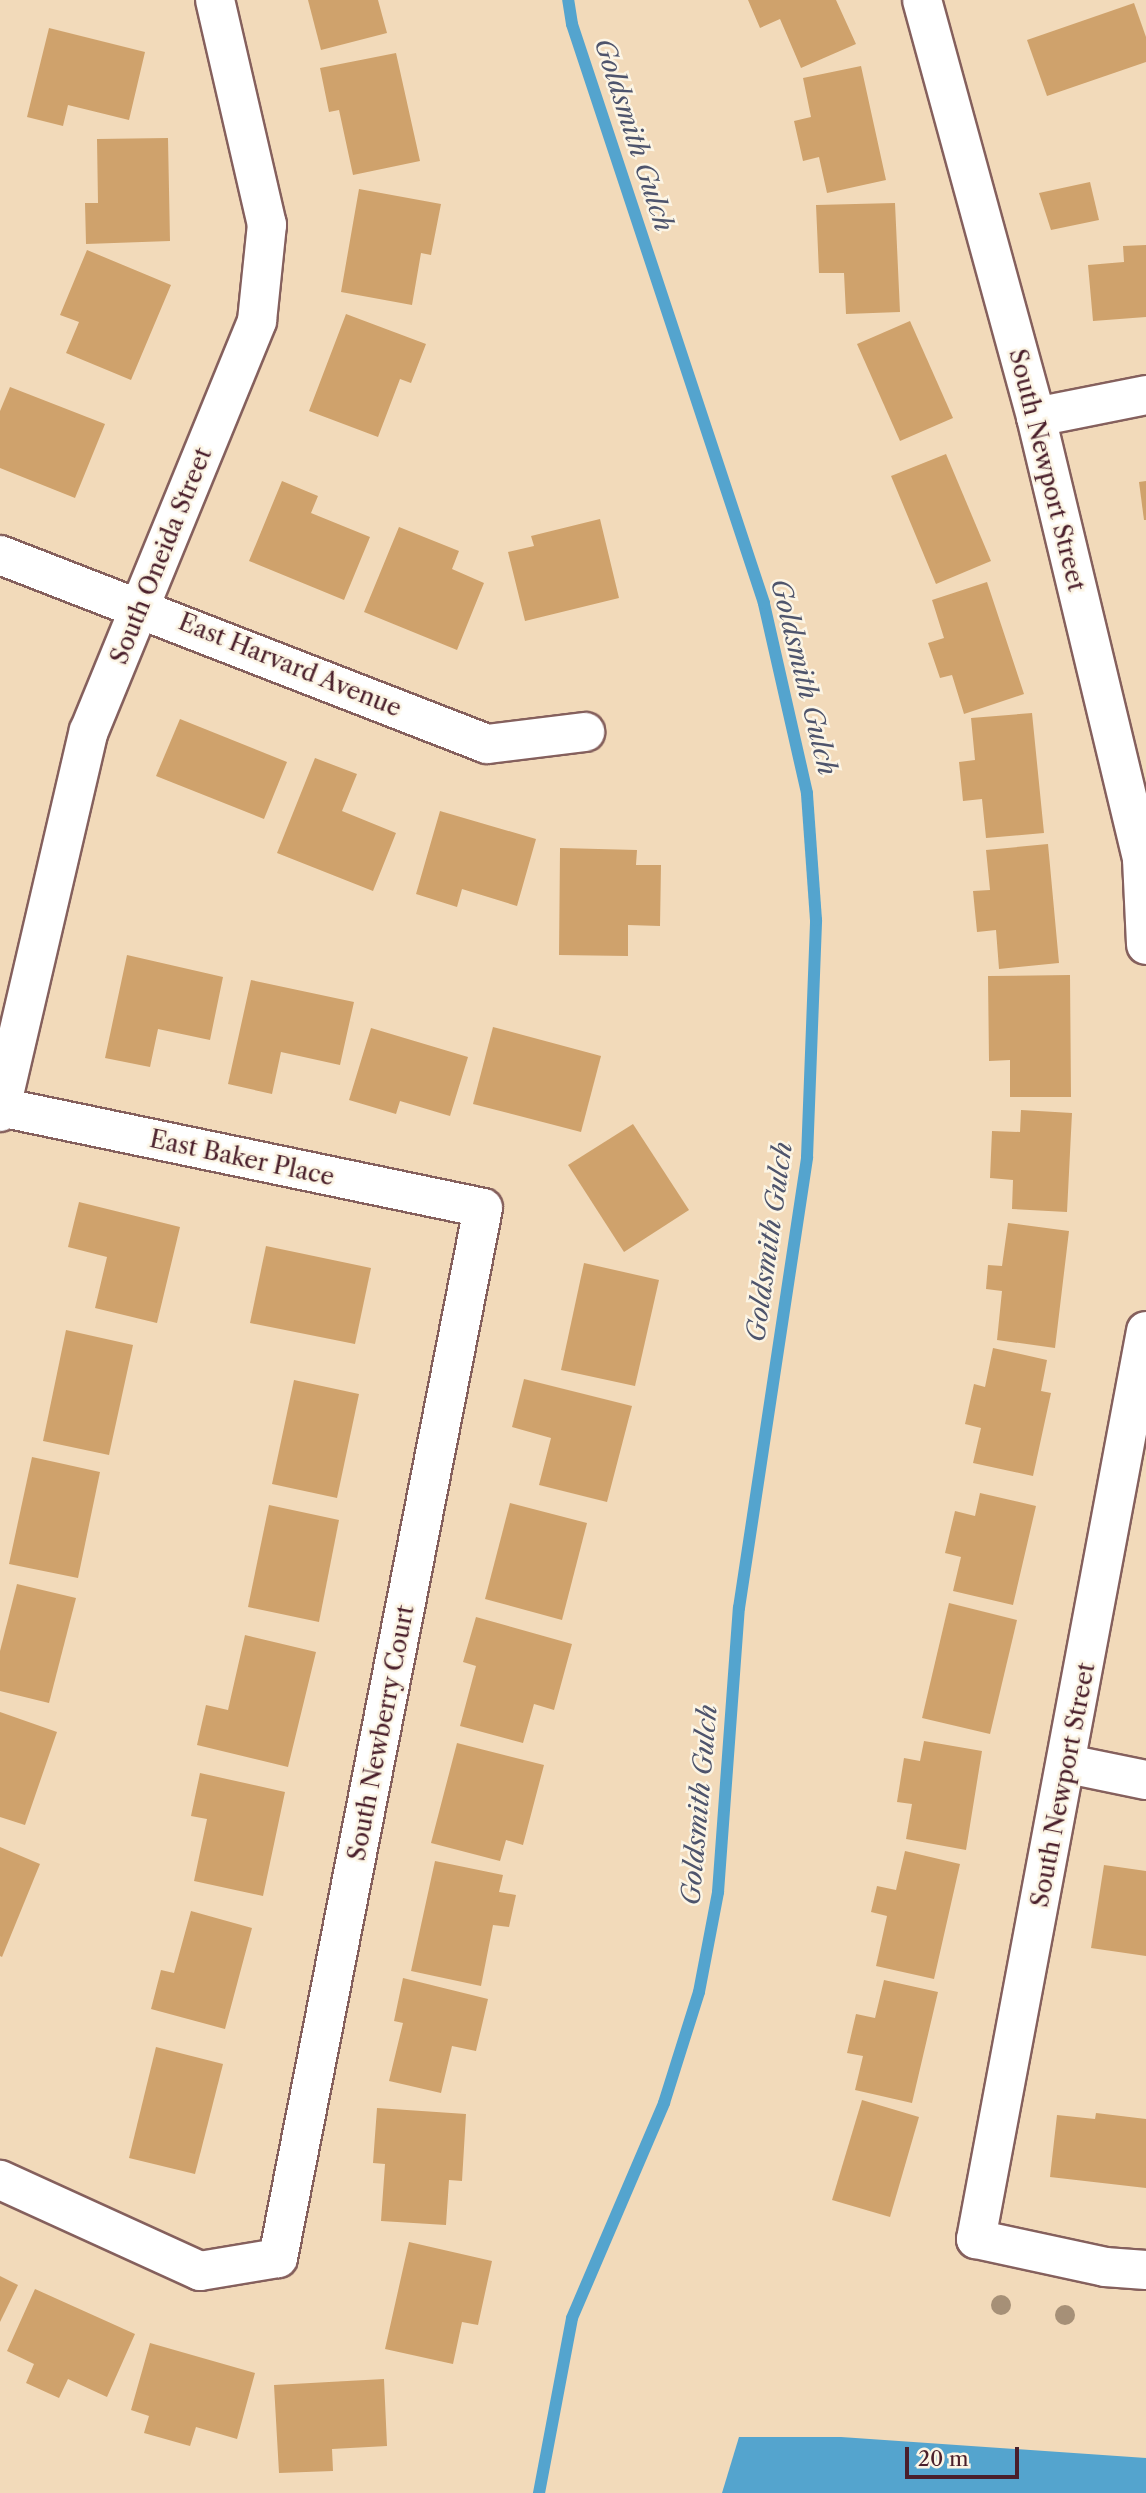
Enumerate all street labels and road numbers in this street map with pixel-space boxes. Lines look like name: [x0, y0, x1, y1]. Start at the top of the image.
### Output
street label: South Newport Street: [1003, 346, 1091, 594]
street label: South Oneida Street: [104, 443, 218, 669]
street label: East Harvard Avenue: [174, 607, 406, 723]
street label: East Baker Place: [147, 1124, 337, 1192]
street label: South Newberry Court: [342, 1602, 420, 1864]
street label: South Newport Street: [1025, 1660, 1101, 1910]

